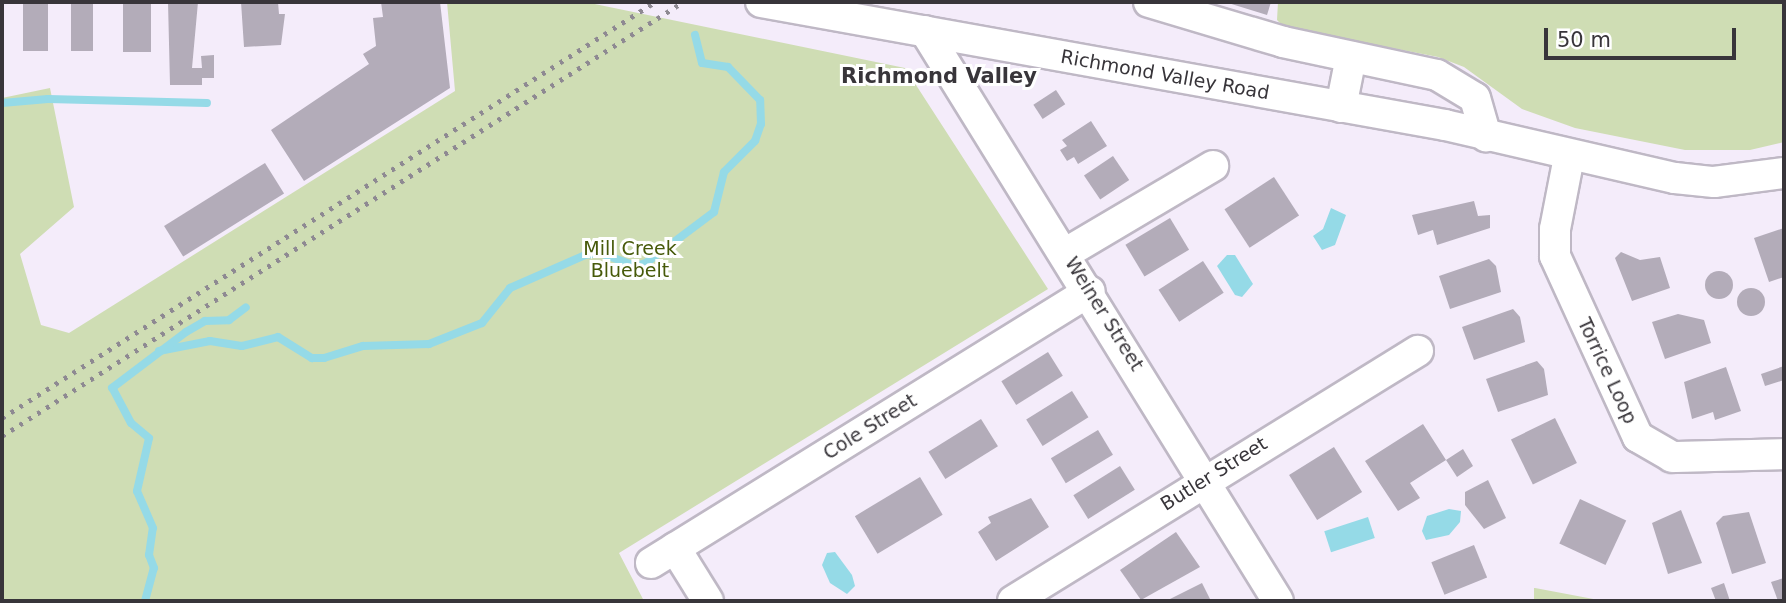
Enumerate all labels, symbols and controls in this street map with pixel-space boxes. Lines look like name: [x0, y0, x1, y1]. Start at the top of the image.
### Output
scale bar: [1548, 14, 1740, 58]
text: 50 m: [1557, 28, 1611, 52]
street label: Richmond Valley Road: [1059, 45, 1271, 105]
district label: Richmond Valley: [841, 63, 1037, 89]
park label: Mill Creek Bluebelt: [583, 238, 677, 282]
street label: Weiner Street: [1060, 253, 1148, 375]
street label: Torrice Loop: [1573, 314, 1641, 428]
street label: Cole Street: [819, 389, 921, 465]
street label: Butler Street: [1157, 432, 1271, 516]

